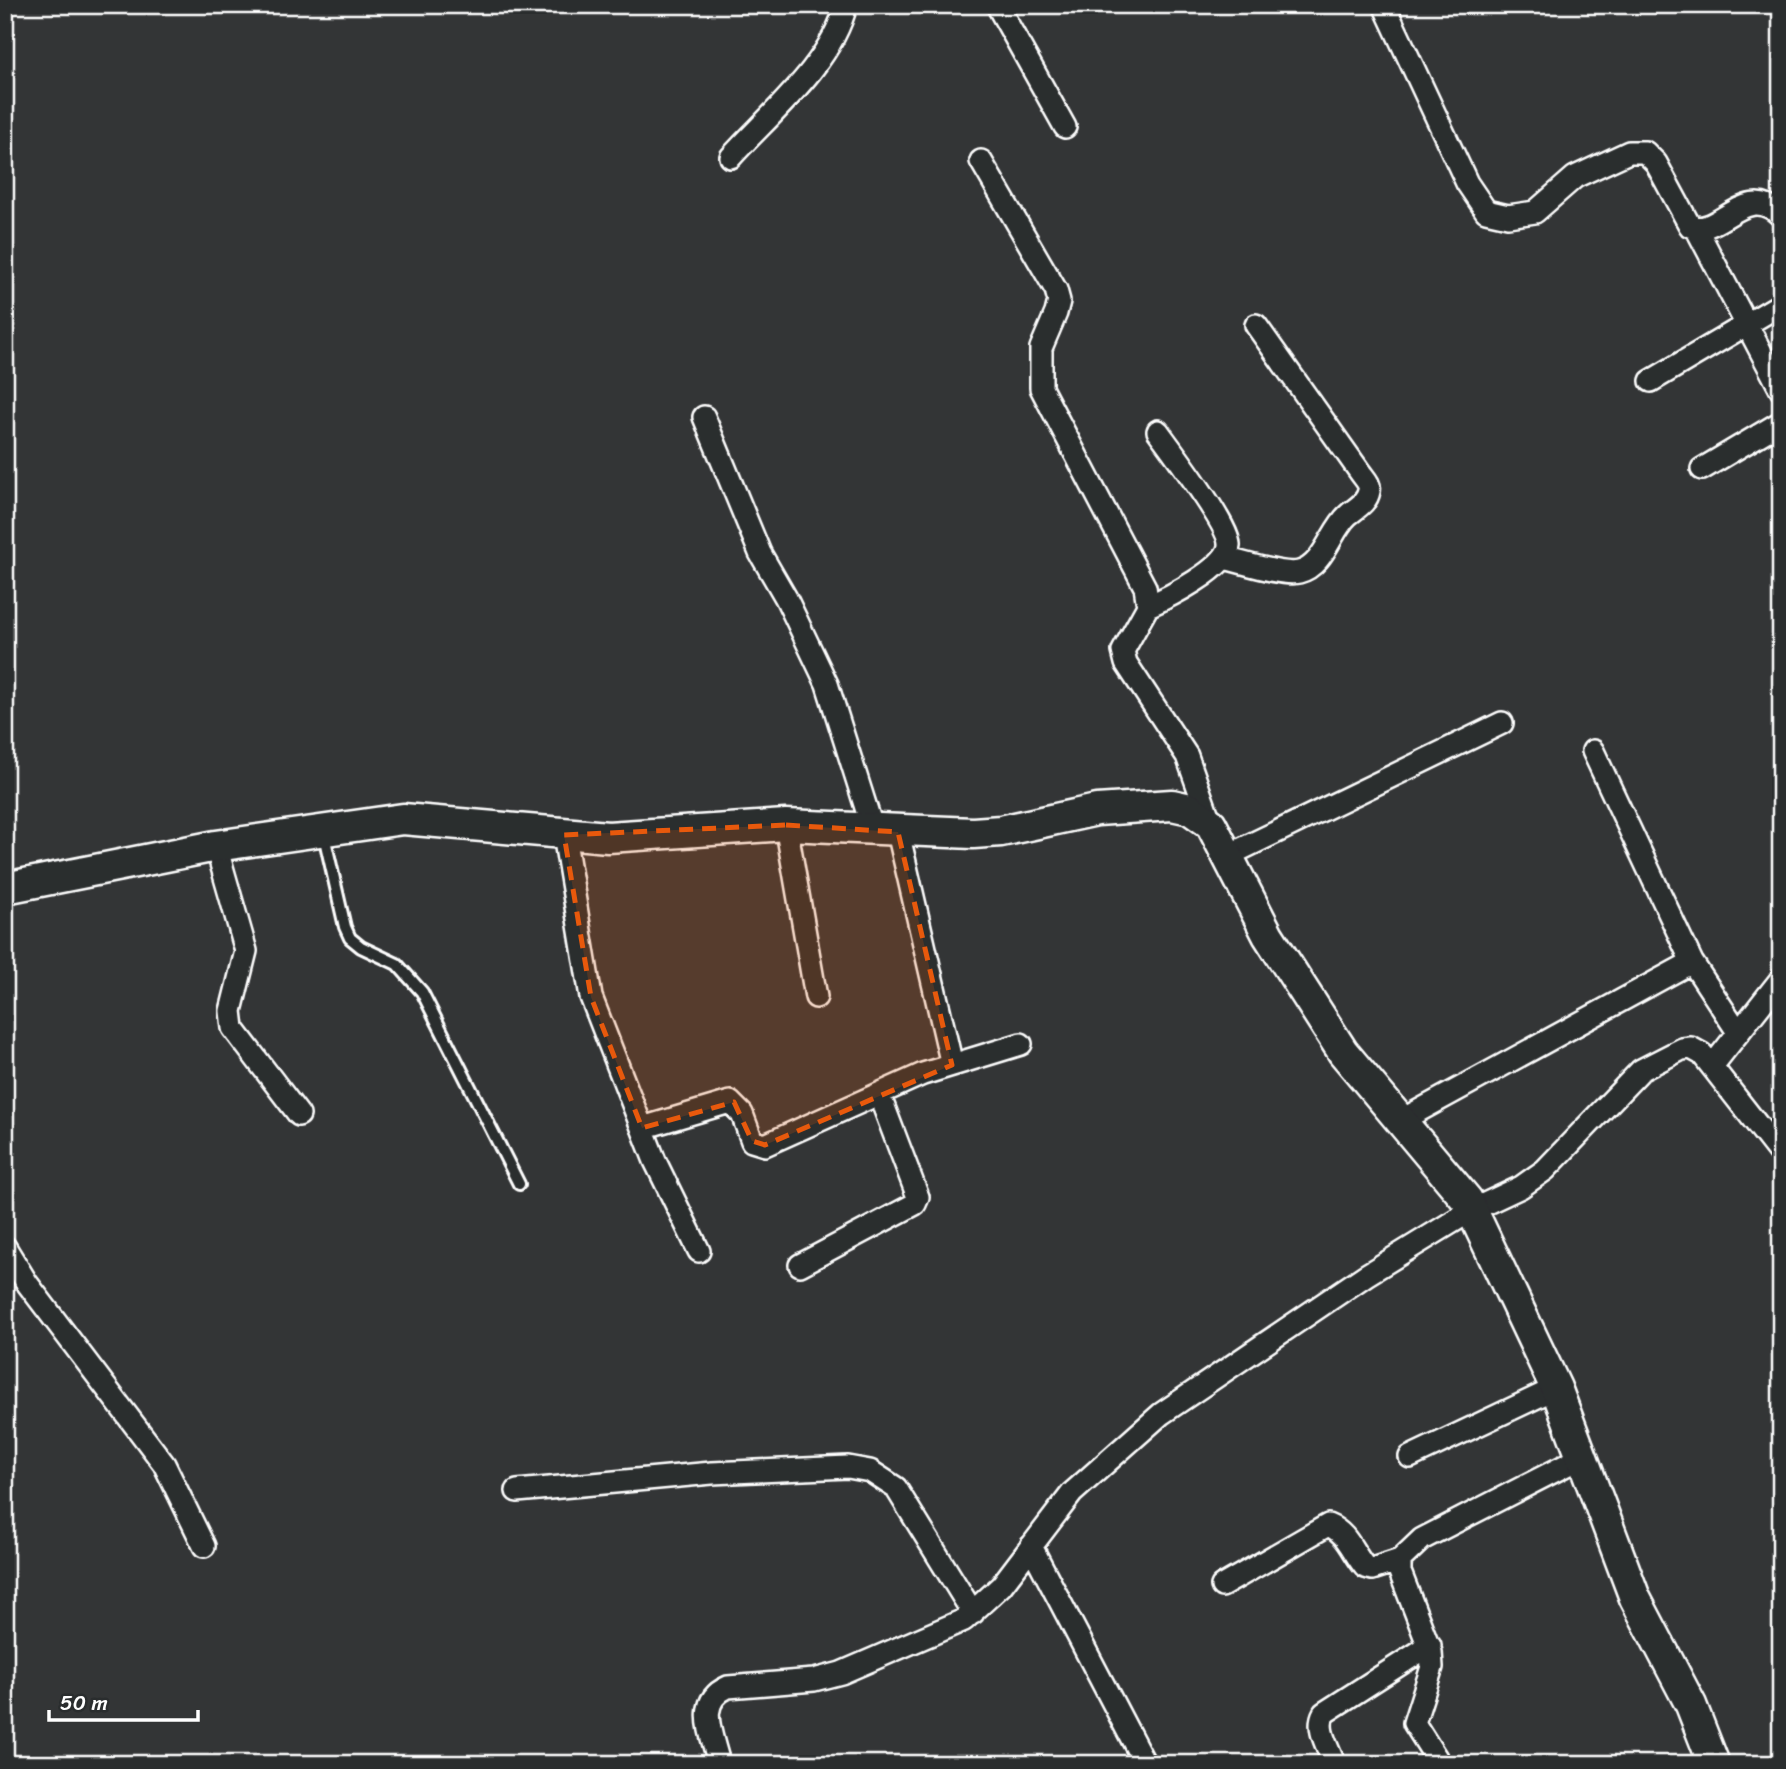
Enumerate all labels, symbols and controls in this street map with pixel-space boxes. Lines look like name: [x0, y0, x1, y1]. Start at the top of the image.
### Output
scale bar: [49, 1678, 198, 1722]
text: 50 m: [60, 1684, 108, 1722]

